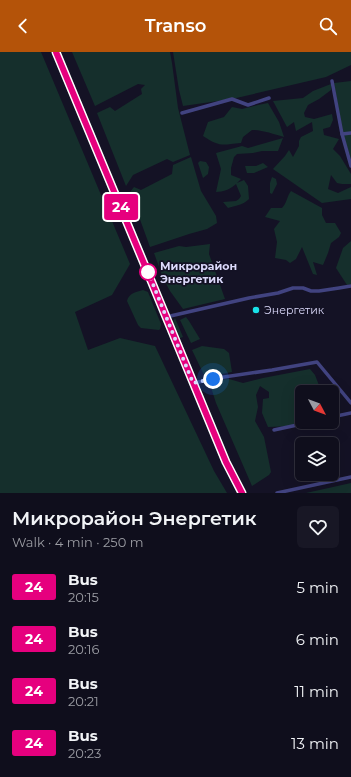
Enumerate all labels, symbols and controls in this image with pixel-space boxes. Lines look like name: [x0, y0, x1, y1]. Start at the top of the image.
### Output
icon: back: [12, 15, 34, 37]
text: Transo: [145, 15, 206, 37]
icon: search: [317, 15, 339, 37]
line badge: 24: [103, 194, 139, 220]
text: 24: [112, 198, 130, 216]
place label: Микрорайон Энергетик: [160, 259, 237, 286]
marker: Микрорайон Энергетик: [139, 263, 157, 281]
place label: Энергетик: [264, 303, 325, 317]
marker: Энергетик: [251, 305, 261, 315]
your location: [203, 369, 223, 389]
north arrow: [295, 385, 339, 429]
map controls: [295, 385, 339, 481]
button: layers: [295, 437, 339, 481]
button: heart: [297, 506, 339, 548]
text: Микрорайон Энергетик: [12, 507, 256, 530]
text: Walk · 4 min · 250 m: [12, 534, 143, 550]
text: Bus: [68, 570, 98, 589]
text: 24: [25, 578, 43, 596]
text: 5 min: [296, 578, 339, 597]
text: 20:15: [68, 589, 99, 605]
text: Bus: [68, 622, 98, 641]
text: 24: [25, 630, 43, 648]
text: 6 min: [296, 630, 339, 649]
text: 20:16: [68, 641, 99, 657]
text: Bus: [68, 674, 98, 693]
text: 24: [25, 682, 43, 700]
text: 11 min: [294, 682, 339, 701]
text: 20:21: [68, 693, 99, 709]
text: Bus: [68, 726, 98, 745]
text: 24: [25, 734, 43, 752]
text: 13 min: [291, 734, 339, 753]
text: 20:23: [68, 745, 101, 761]

